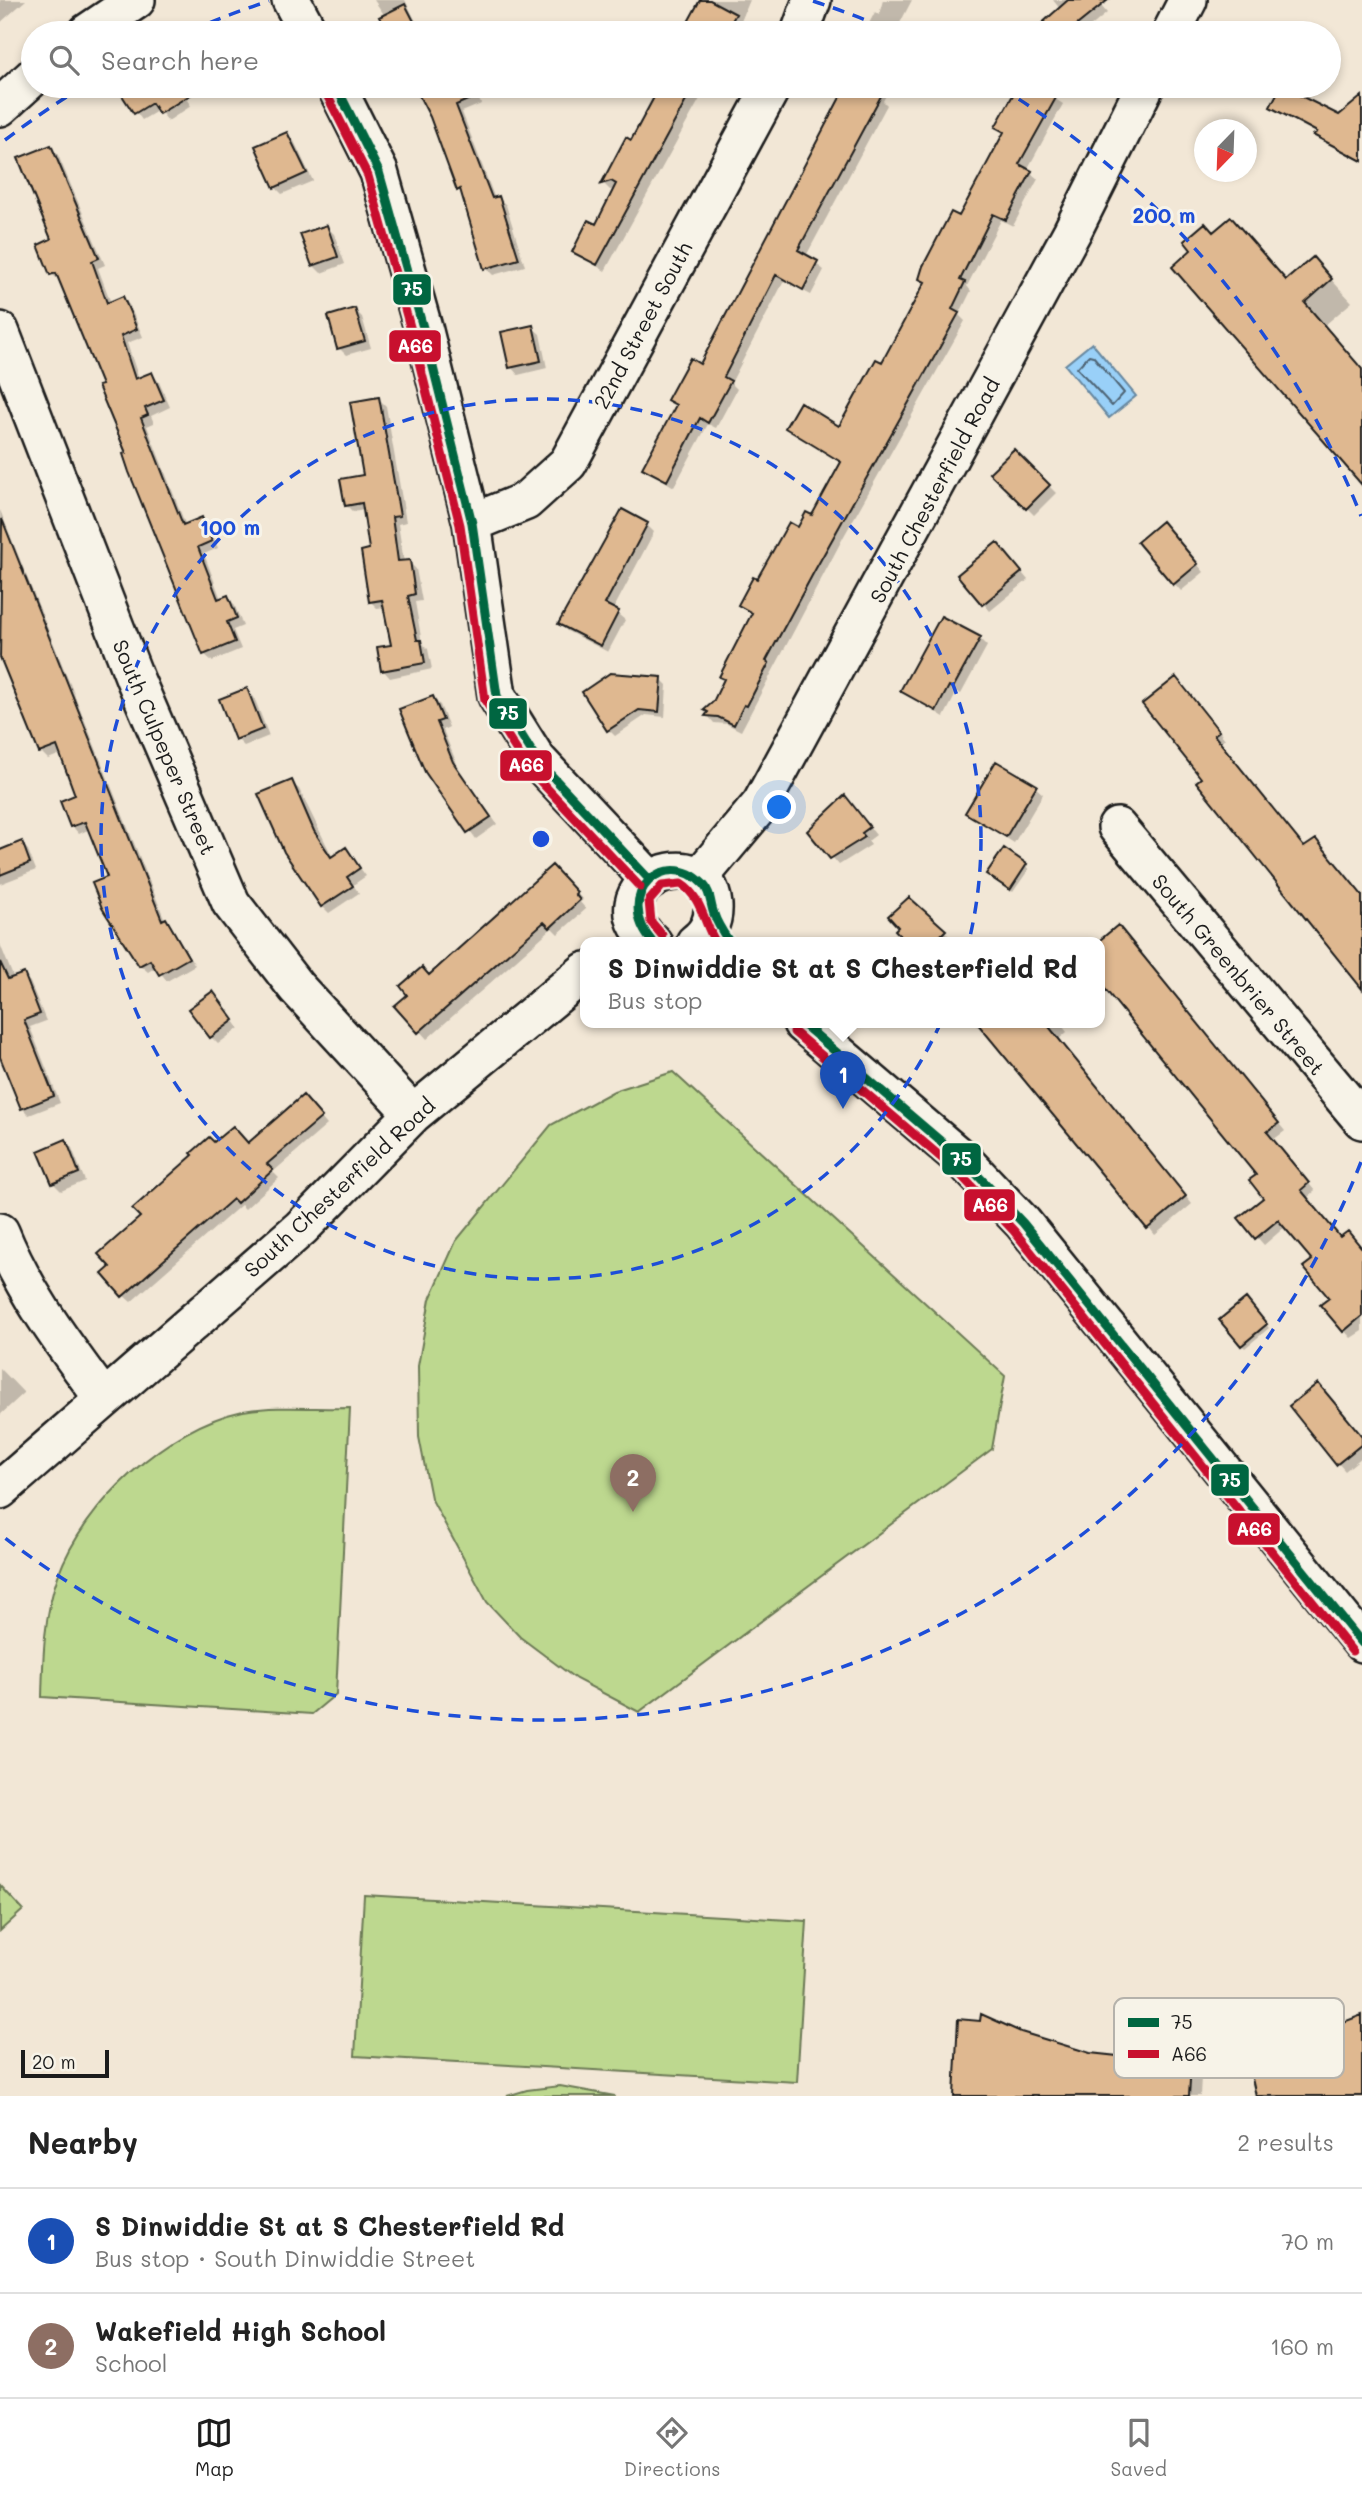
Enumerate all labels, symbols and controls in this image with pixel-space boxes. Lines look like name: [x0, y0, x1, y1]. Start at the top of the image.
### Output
search box: [21, 21, 1341, 98]
icon: search: [45, 41, 83, 79]
text: Search here: [101, 43, 259, 77]
north arrow: [1194, 119, 1257, 182]
text: 200 m: [1133, 201, 1195, 228]
street label: 22nd Street South: [587, 237, 697, 413]
line badge: 75: [392, 273, 432, 306]
text: 75: [401, 276, 423, 301]
line badge: A66: [388, 329, 442, 363]
text: A66: [397, 333, 433, 358]
street label: South Chesterfield Road: [863, 373, 1005, 607]
text: 100 m: [200, 513, 260, 540]
street label: South Culpeper Street: [107, 635, 223, 859]
line badge: 75: [488, 697, 528, 730]
text: 75: [497, 700, 519, 725]
line badge: A66: [499, 749, 553, 782]
text: A66: [508, 752, 544, 777]
your location: [762, 790, 796, 824]
centre of rings: [529, 827, 553, 851]
street label: South Greenbrier Street: [1147, 868, 1331, 1080]
popup: [580, 937, 1105, 1028]
text: S Dinwiddie St at S Chesterfield Rd: [608, 951, 1077, 985]
text: Bus stop: [608, 985, 702, 1015]
pin: 1: [820, 1051, 866, 1109]
street label: South Chesterfield Road: [238, 1091, 440, 1283]
line badge: 75: [941, 1142, 982, 1176]
text: 75: [950, 1146, 972, 1171]
line badge: A66: [963, 1188, 1016, 1222]
text: A66: [972, 1192, 1008, 1217]
pin: 2: [610, 1454, 656, 1512]
line badge: 75: [1210, 1463, 1250, 1497]
text: 75: [1219, 1467, 1241, 1492]
line badge: A66: [1227, 1512, 1281, 1546]
text: A66: [1236, 1516, 1272, 1541]
legend: [1114, 1998, 1344, 2078]
text: 75: [1171, 2009, 1193, 2034]
text: A66: [1171, 2041, 1207, 2066]
scale bar: [21, 2047, 108, 2079]
text: 20 m: [32, 2049, 76, 2074]
text: Nearby: [28, 2122, 138, 2162]
text: 2 results: [1237, 2127, 1334, 2157]
text: S Dinwiddie St at S Chesterfield Rd: [95, 2209, 564, 2243]
text: 1: [46, 2226, 56, 2256]
text: 70 m: [1281, 2226, 1334, 2256]
text: Bus stop · South Dinwiddie Street: [95, 2243, 475, 2273]
text: Wakefield High School: [95, 2314, 386, 2348]
text: 2: [45, 2331, 57, 2361]
text: 160 m: [1270, 2331, 1334, 2361]
text: School: [95, 2348, 168, 2378]
tab: Map: [195, 2414, 234, 2481]
tab: Directions: [624, 2414, 720, 2481]
tab: Saved: [1111, 2414, 1167, 2481]

